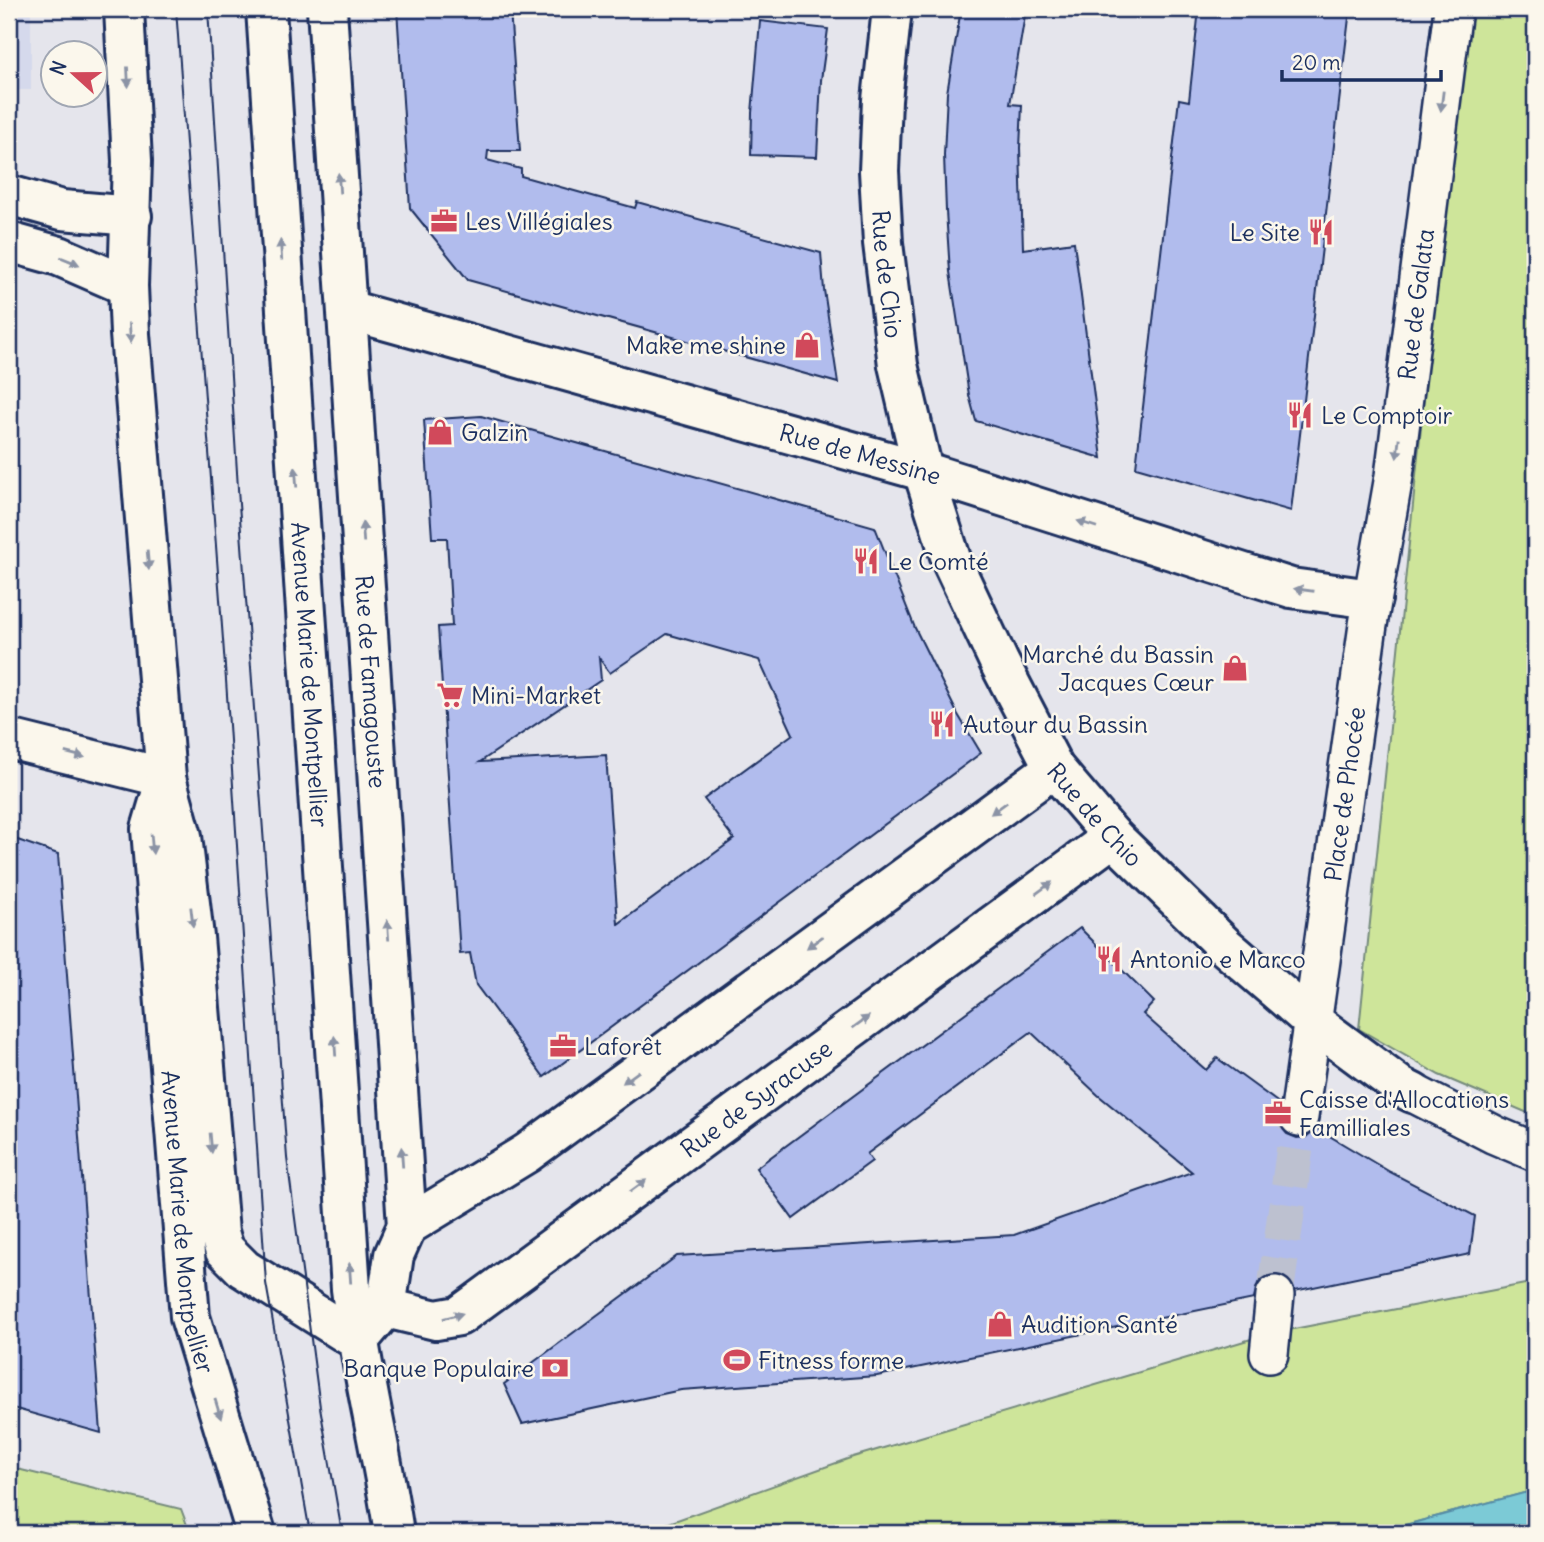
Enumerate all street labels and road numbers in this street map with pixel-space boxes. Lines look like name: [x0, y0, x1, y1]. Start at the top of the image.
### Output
street label: Rue de Chio: [866, 209, 910, 340]
street label: Rue de Galata: [1391, 227, 1440, 382]
street label: Rue de Messine: [776, 417, 945, 491]
street label: Avenue Marie de Montpellier: [285, 521, 335, 828]
street label: Rue de Famagouste: [349, 574, 393, 789]
street label: Place de Phocée: [1317, 705, 1371, 883]
street label: Rue de Chio: [1041, 756, 1149, 873]
street label: Rue de Syracuse: [674, 1033, 838, 1164]
street label: Avenue Marie de Montpellier: [155, 1069, 221, 1377]

